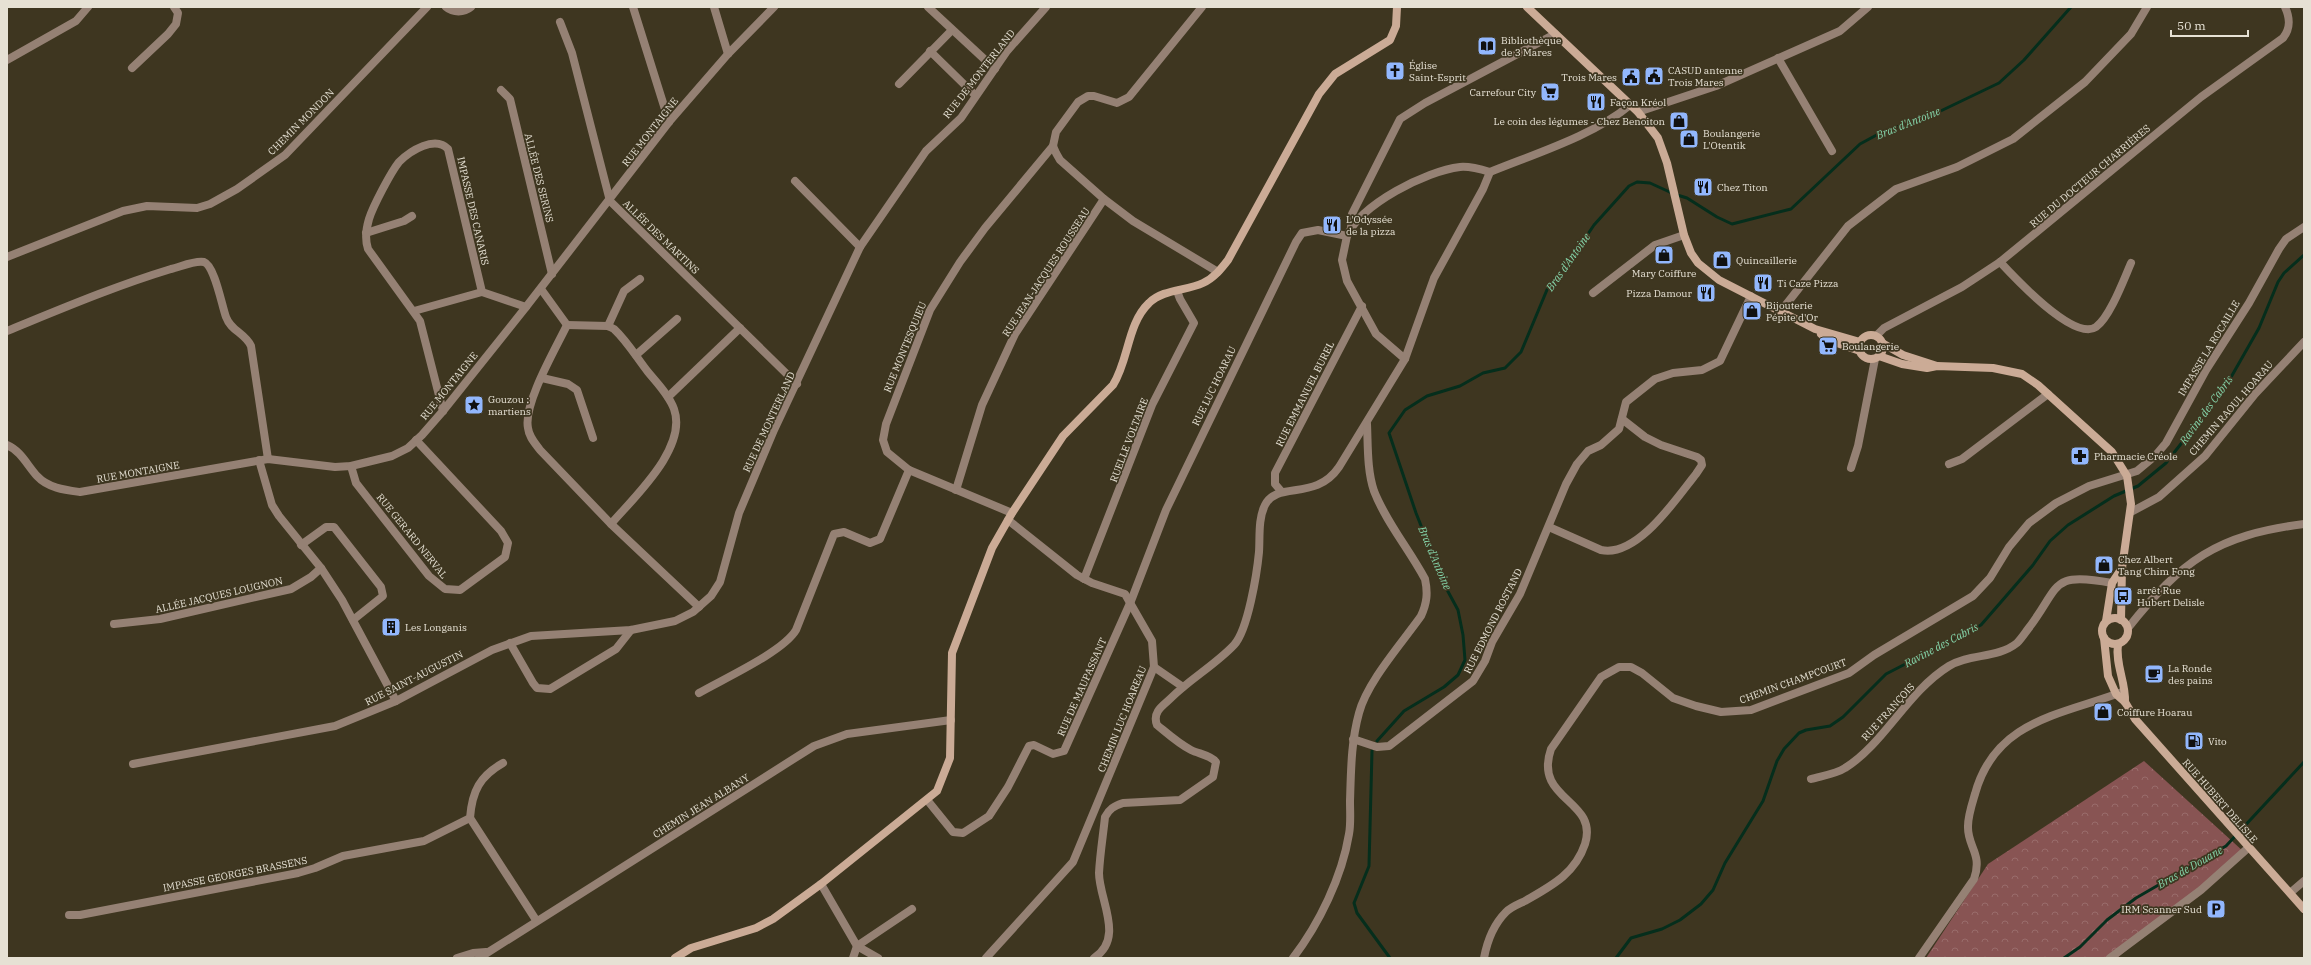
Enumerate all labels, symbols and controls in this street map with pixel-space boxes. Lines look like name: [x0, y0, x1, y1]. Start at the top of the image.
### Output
scale bar: [2171, 12, 2248, 38]
text: 50 m: [2177, 18, 2206, 33]
street label: RUE DE MONTERLAND: [940, 27, 1018, 121]
place label: Bibliothèque de 3 Mares: [1501, 34, 1561, 59]
library icon: Bibliothèque de 3 Mares: [1476, 35, 1498, 57]
place label: Église Saint-Esprit: [1409, 59, 1466, 84]
church icon: Église Saint-Esprit: [1384, 60, 1406, 82]
place label: CASUD antenne Trois Mares: [1668, 64, 1743, 89]
public building icon: CASUD antenne Trois Mares: [1643, 65, 1665, 87]
public building icon: Trois Mares: [1620, 66, 1642, 88]
place label: Trois Mares: [1561, 71, 1617, 84]
supermarket icon: Carrefour City: [1539, 81, 1561, 103]
street label: CHEMIN MONDON: [265, 86, 337, 158]
place label: Carrefour City: [1469, 86, 1537, 99]
restaurant icon: Façon Kréol: [1585, 91, 1607, 113]
street label: RUE MONTAIGNE: [619, 95, 681, 169]
place label: Façon Kréol: [1610, 96, 1666, 109]
water label: Bras d'Antoine: [1873, 104, 1942, 143]
shop icon: Le coin des légumes - Chez Benoiton: [1668, 110, 1690, 132]
place label: Le coin des légumes - Chez Benoiton: [1494, 115, 1666, 128]
street label: RUE DU DOCTEUR CHARRIÈRES: [2027, 122, 2153, 230]
place label: Boulangerie L'Otentik: [1703, 127, 1760, 152]
shop icon: Boulangerie L'Otentik: [1678, 128, 1700, 150]
street label: ALLÉE DES SERINS: [522, 132, 556, 224]
street label: IMPASSE DES CANARIS: [454, 156, 492, 267]
restaurant icon: Chez Titon: [1692, 176, 1714, 198]
place label: Chez Titon: [1717, 181, 1768, 194]
street label: ALLÉE DES MARTINS: [620, 197, 702, 277]
street label: RUE JEAN-JACQUES ROUSSEAU: [999, 205, 1093, 339]
place label: L'Odyssée de la pizza: [1346, 213, 1396, 238]
restaurant icon: L'Odyssée de la pizza: [1321, 214, 1343, 236]
water label: Bras d'Antoine: [1542, 230, 1593, 295]
shop icon: Mary Coiffure: [1653, 244, 1675, 266]
shop icon: Quincaillerie: [1711, 249, 1733, 271]
place label: Quincaillerie: [1736, 254, 1797, 267]
place label: Mary Coiffure: [1632, 267, 1696, 280]
restaurant icon: Ti Caze Pizza: [1752, 272, 1774, 294]
place label: Ti Caze Pizza: [1777, 277, 1839, 290]
restaurant icon: Pizza Damour: [1695, 282, 1717, 304]
place label: Pizza Damour: [1626, 287, 1693, 300]
street label: IMPASSE LA ROCAILLE: [2175, 298, 2243, 398]
place label: Bijouterie Pépite d'Or: [1766, 299, 1818, 324]
street label: RUE MONTESQUIEU: [881, 300, 929, 394]
shop icon: Bijouterie Pépite d'Or: [1741, 300, 1763, 322]
supermarket icon: Boulangerie: [1817, 335, 1839, 357]
street label: RUE EMMANUEL BUREL: [1273, 339, 1337, 449]
place label: Boulangerie: [1842, 340, 1899, 353]
street label: RUE LUC HOARAU: [1189, 344, 1239, 428]
street label: RUE MONTAIGNE: [418, 349, 480, 423]
street label: CHEMIN RAOUL HOARAU: [2186, 358, 2276, 458]
street label: RUE DE MONTERLAND: [740, 370, 798, 474]
water label: Ravine des Cabris: [2176, 372, 2236, 448]
place label: Gouzou : martiens: [488, 393, 531, 418]
place icon: Gouzou : martiens: [463, 394, 485, 416]
street label: RUELLE VOLTAIRE: [1107, 396, 1151, 484]
pharmacy icon: Pharmacie Créole: [2069, 445, 2091, 467]
place label: Pharmacie Créole: [2094, 450, 2178, 463]
street label: RUE MONTAIGNE: [95, 458, 181, 486]
street label: RUE GERARD NERVAL: [374, 491, 450, 581]
water label: Bras d'Antoine: [1415, 523, 1455, 592]
place label: Chez Albert Tang Chim Fong: [2118, 553, 2195, 578]
shop icon: Chez Albert Tang Chim Fong: [2093, 554, 2115, 576]
street label: RUE EDMOND ROSTAND: [1461, 566, 1525, 676]
street label: ALLÉE JACQUES LOUGNON: [154, 574, 284, 616]
place label: arrêt Rue Hubert Delisle: [2137, 584, 2205, 609]
bus stop icon: arrêt Rue Hubert Delisle: [2112, 585, 2134, 607]
building icon: Les Longanis: [380, 616, 402, 638]
water label: Ravine des Cabris: [1901, 619, 1981, 671]
place label: Les Longanis: [405, 621, 467, 634]
street label: RUE DE MAUPASSANT: [1054, 635, 1110, 738]
street label: RUE SAINT-AUGUSTIN: [363, 648, 465, 708]
street label: CHEMIN CHAMPCOURT: [1738, 655, 1849, 706]
place label: La Ronde des pains: [2168, 662, 2213, 687]
cafe icon: La Ronde des pains: [2143, 663, 2165, 685]
street label: CHEMIN LUC HOAREAU: [1095, 664, 1149, 774]
street label: RUE FRANÇOIS: [1859, 680, 1917, 744]
shop icon: Coiffure Hoarau: [2092, 701, 2114, 723]
place label: Coiffure Hoarau: [2117, 706, 2192, 719]
fuel station icon: Vito: [2183, 730, 2205, 752]
place label: Vito: [2208, 735, 2227, 748]
street label: RUE HUBERT DELISLE: [2180, 756, 2260, 846]
street label: CHEMIN JEAN ALBANY: [650, 771, 752, 841]
water label: Bras de Douane: [2154, 843, 2225, 892]
street label: IMPASSE GEORGES BRASSENS: [162, 854, 308, 894]
parking icon: IRM Scanner Sud: [2205, 898, 2227, 920]
place label: IRM Scanner Sud: [2121, 903, 2202, 916]

